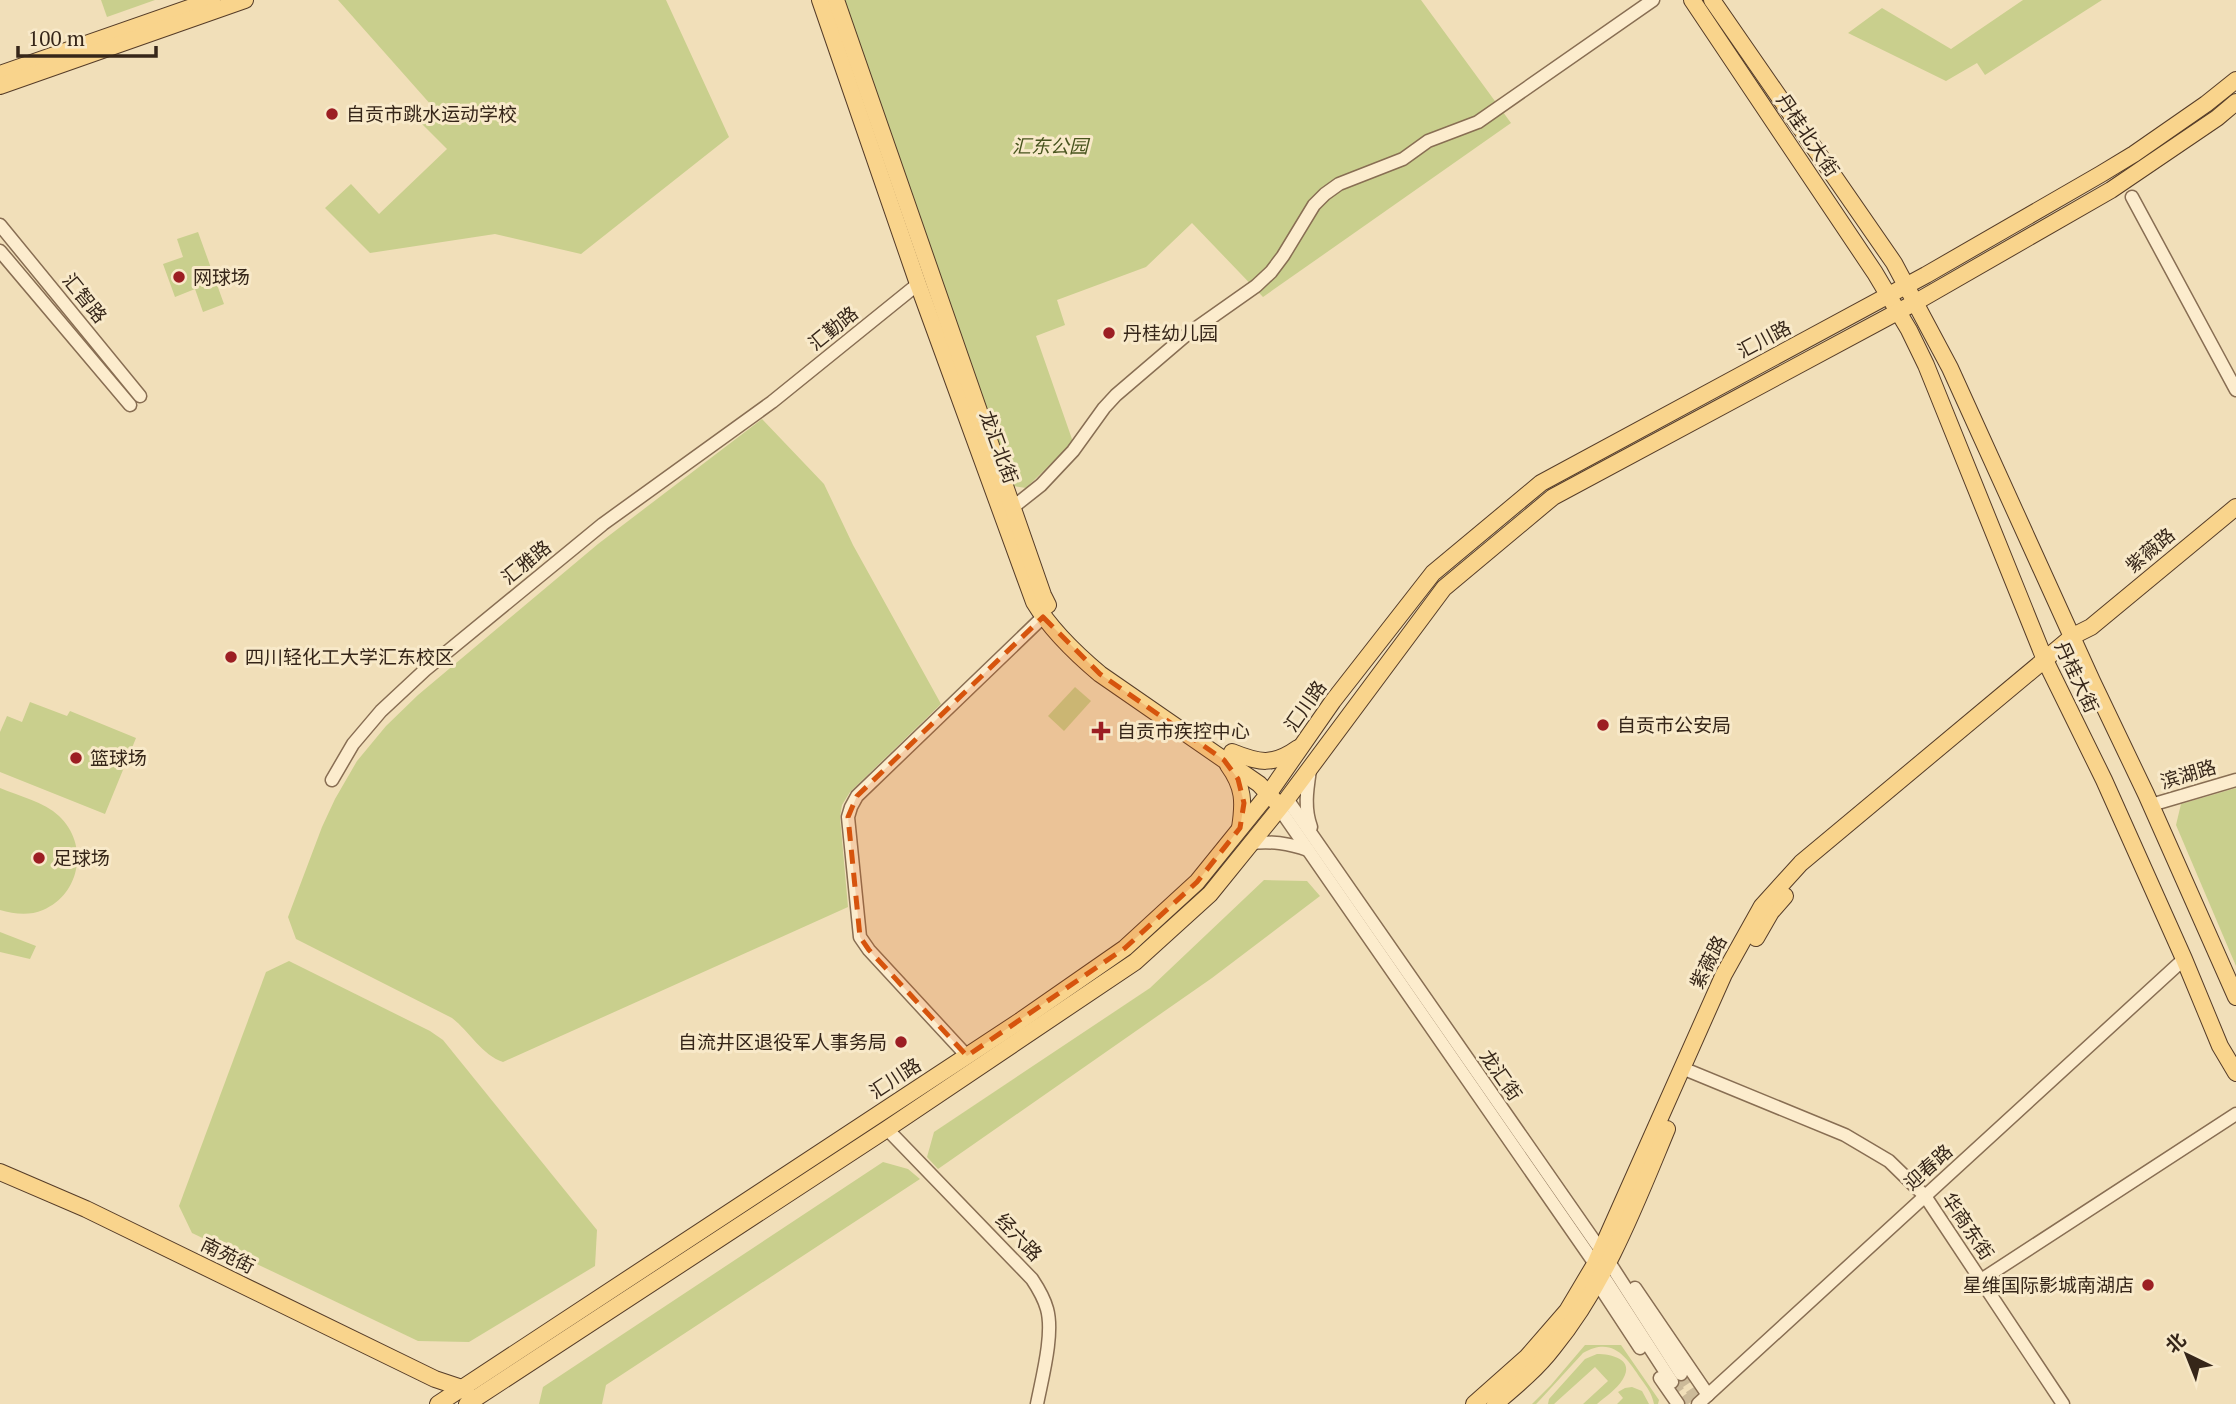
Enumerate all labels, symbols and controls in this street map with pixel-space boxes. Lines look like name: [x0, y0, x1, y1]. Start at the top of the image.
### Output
scale bar: [18, 14, 156, 58]
text: 100 m: [28, 24, 85, 52]
street label: 丹桂北大街: [1771, 88, 1845, 181]
place label: 自贡市跳水运动学校: [346, 101, 517, 126]
marker: 自贡市跳水运动学校: [324, 106, 340, 122]
park label: 汇东公园: [1012, 133, 1091, 158]
place label: 网球场: [193, 264, 250, 289]
street label: 汇智路: [58, 268, 113, 328]
marker: 网球场: [171, 269, 187, 285]
street label: 汇勤路: [803, 300, 863, 355]
street label: 汇川路: [1733, 314, 1795, 363]
place label: 丹桂幼儿园: [1123, 320, 1218, 345]
marker: 丹桂幼儿园: [1101, 325, 1117, 341]
street label: 龙汇北街: [975, 407, 1024, 487]
street label: 紫薇路: [2120, 522, 2180, 578]
street label: 汇雅路: [496, 534, 556, 589]
street label: 丹桂大街: [2050, 637, 2105, 717]
place label: 四川轻化工大学汇东校区: [245, 644, 454, 669]
marker: 四川轻化工大学汇东校区: [223, 649, 239, 665]
street label: 汇川路: [1278, 675, 1331, 736]
place label: 自贡市公安局: [1617, 712, 1731, 737]
marker: 自贡市公安局: [1595, 717, 1611, 733]
place label: 自贡市疾控中心: [1117, 718, 1250, 743]
marker: 自贡市疾控中心: [1091, 721, 1111, 741]
place label: 篮球场: [90, 745, 147, 770]
marker: 篮球场: [68, 750, 84, 766]
street label: 滨湖路: [2157, 753, 2219, 794]
place label: 足球场: [53, 845, 110, 870]
marker: 足球场: [31, 850, 47, 866]
street label: 紫薇路: [1683, 931, 1732, 993]
place label: 自流井区退役军人事务局: [678, 1029, 887, 1054]
marker: 自流井区退役军人事务局: [893, 1034, 909, 1050]
street label: 龙汇街: [1475, 1044, 1528, 1105]
street label: 汇川路: [864, 1052, 925, 1104]
street label: 迎春路: [1898, 1138, 1957, 1195]
street label: 华商东街: [1937, 1187, 2000, 1264]
street label: 经六路: [991, 1207, 1048, 1266]
street label: 南苑街: [197, 1231, 259, 1278]
place label: 星维国际影城南湖店: [1963, 1272, 2134, 1297]
marker: 星维国际影城南湖店: [2140, 1277, 2156, 1293]
north arrow: [2152, 1320, 2222, 1390]
text: 北: [2160, 1327, 2191, 1358]

